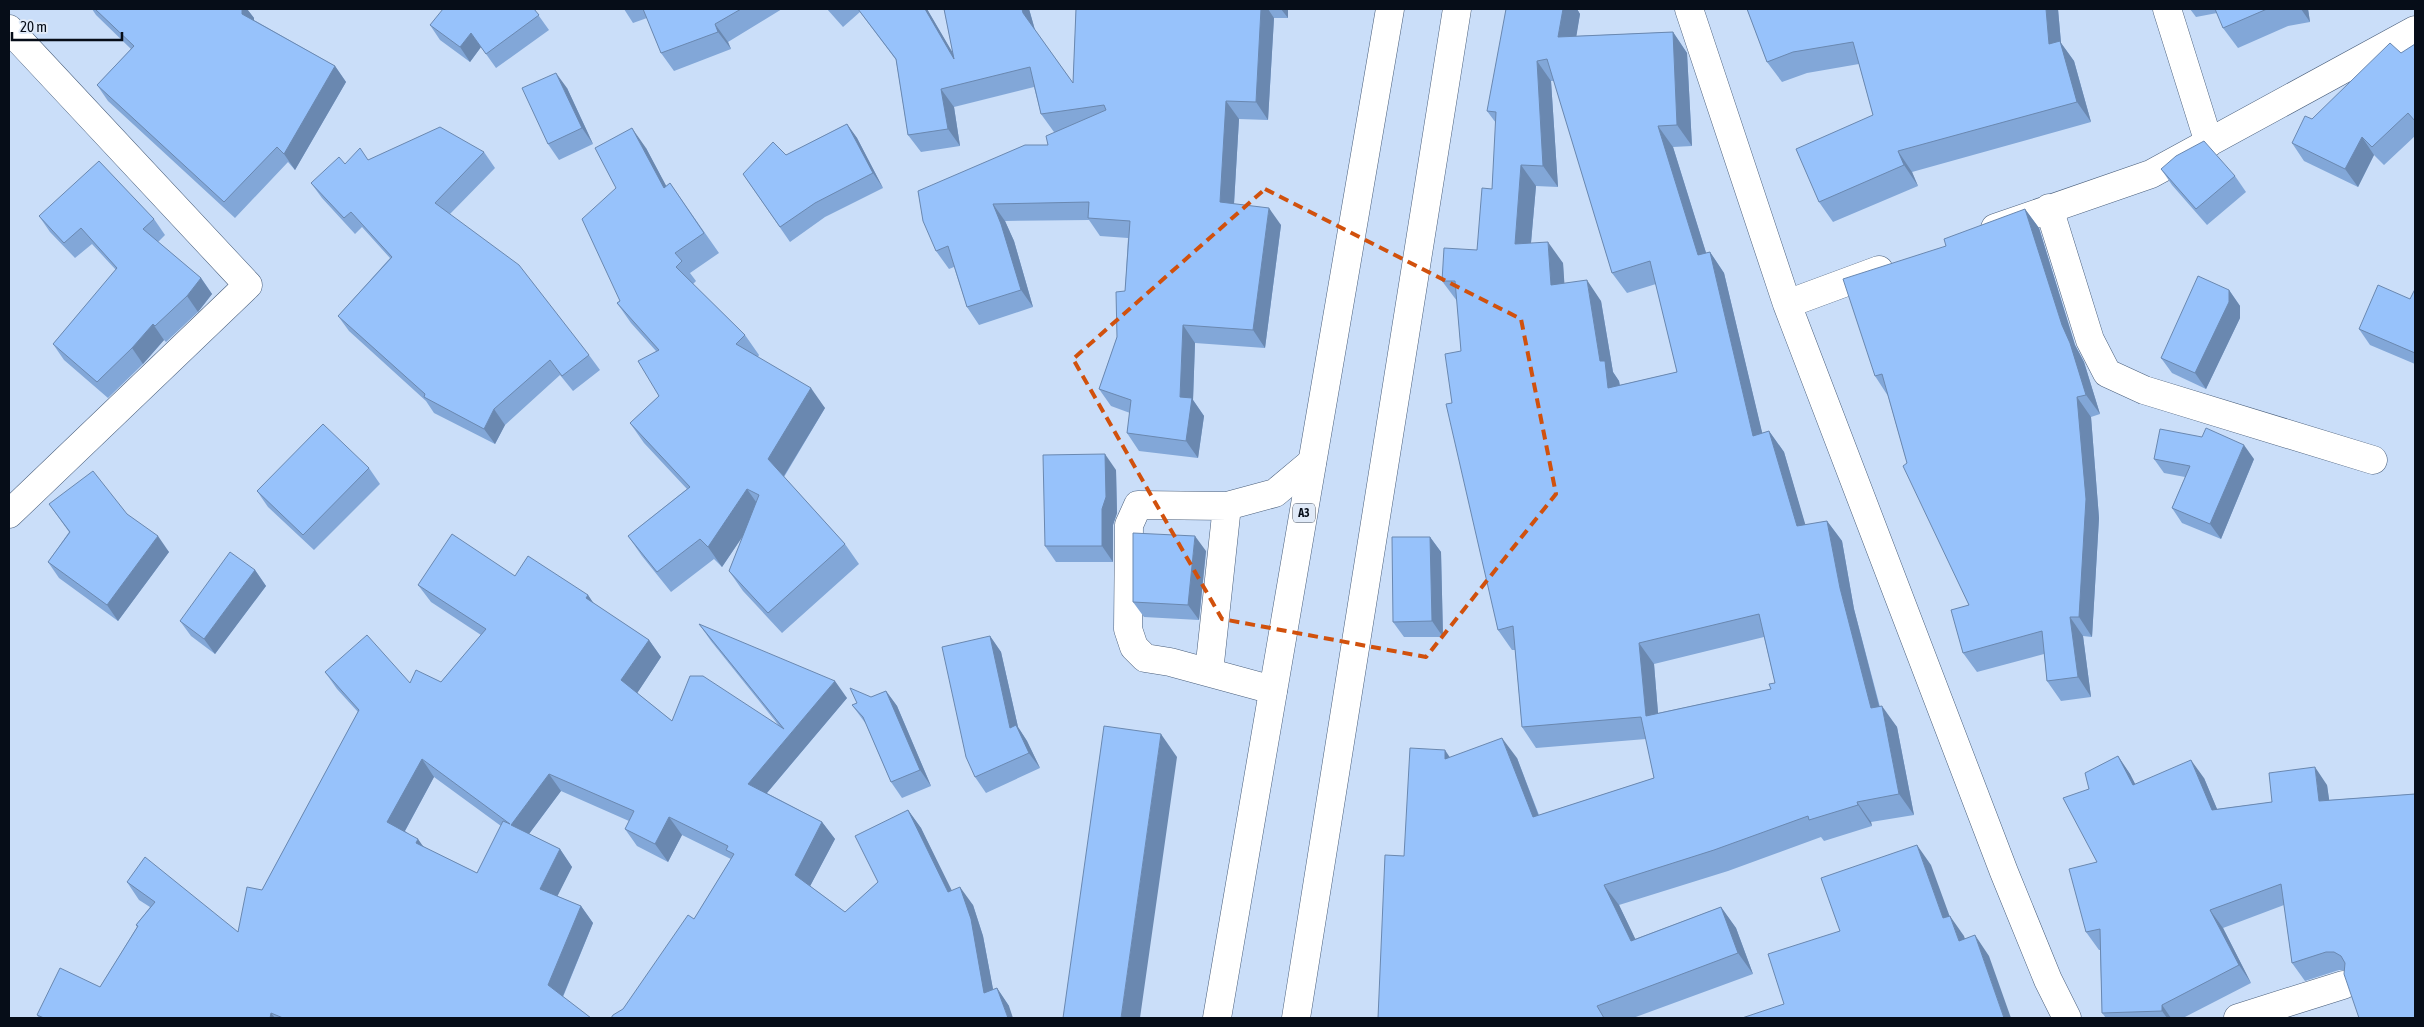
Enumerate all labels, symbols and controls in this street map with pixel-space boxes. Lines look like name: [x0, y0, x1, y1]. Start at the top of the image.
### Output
scale bar: [12, 10, 122, 42]
text: 20 m: [20, 18, 47, 35]
road number: A3: [1293, 503, 1315, 522]

